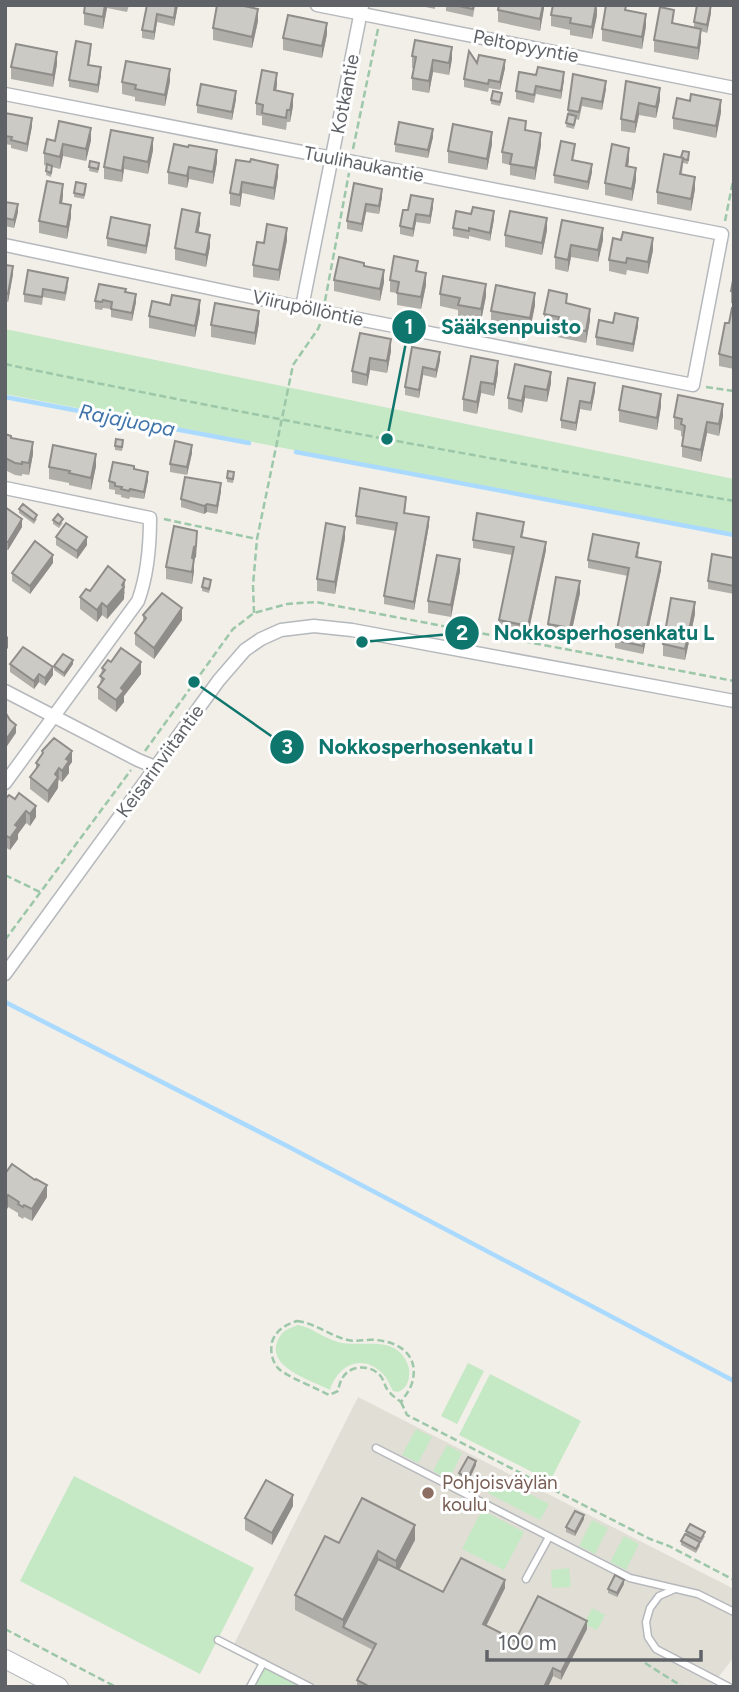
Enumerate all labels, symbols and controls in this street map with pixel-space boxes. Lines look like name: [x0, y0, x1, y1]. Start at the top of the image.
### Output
street label: Peltopyyntie: [471, 24, 581, 68]
street label: Kotkantie: [326, 52, 364, 136]
street label: Tuulihaukantie: [302, 141, 426, 187]
street label: Viirupöllöntie: [250, 285, 366, 331]
callout: Sääksenpuisto: [392, 306, 595, 348]
text: 1: [405, 314, 413, 339]
text: Sääksenpuisto: [441, 314, 581, 339]
water label: Rajajuopa: [77, 398, 177, 442]
callout: Nokkosperhosenkatu L: [445, 612, 728, 654]
text: 2: [456, 620, 468, 645]
text: Nokkosperhosenkatu L: [494, 620, 714, 645]
street label: Keisarinviitantie: [111, 700, 209, 822]
callout: Nokkosperhosenkatu I: [269, 726, 548, 768]
text: 3: [281, 734, 293, 759]
text: Nokkosperhosenkatu I: [318, 734, 534, 759]
place label: Pohjoisväylän koulu: [442, 1471, 558, 1516]
marker: Pohjoisväylän koulu: [420, 1485, 436, 1501]
scale bar: [487, 1618, 700, 1662]
text: 100 m: [498, 1630, 557, 1655]

